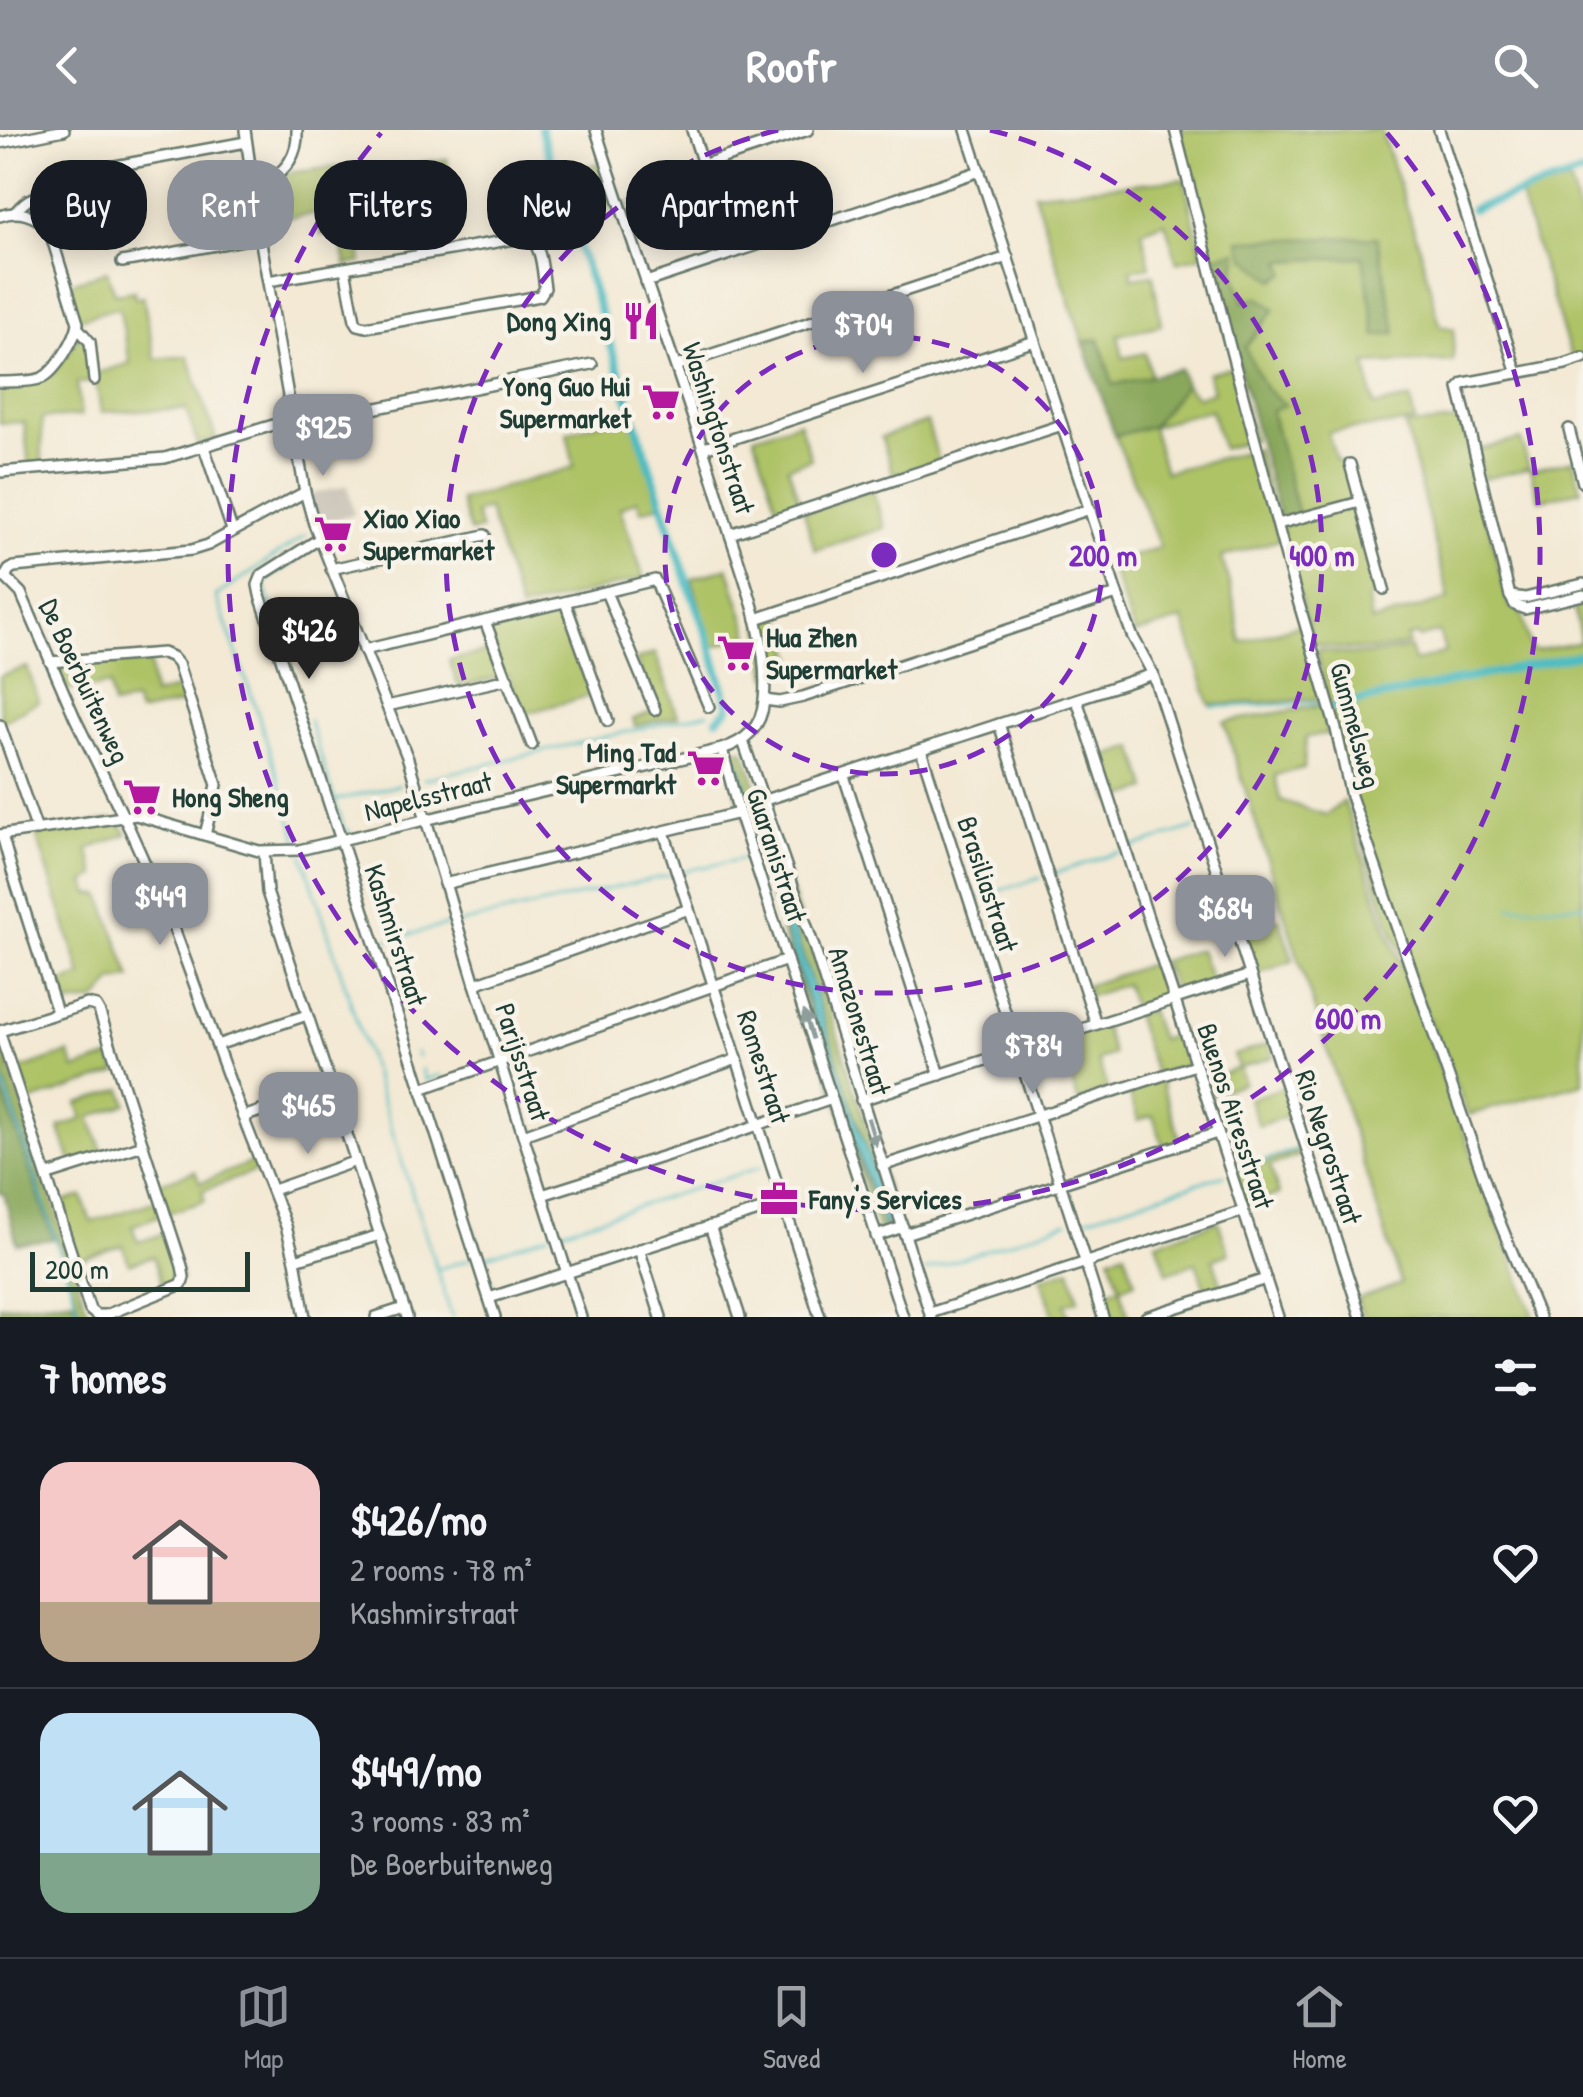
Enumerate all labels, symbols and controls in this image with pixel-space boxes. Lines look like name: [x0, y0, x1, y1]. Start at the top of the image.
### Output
text: Roofr: [746, 35, 837, 96]
icon: back: [40, 38, 95, 93]
icon: search: [1488, 38, 1543, 93]
chip: Buy: [30, 160, 147, 250]
chip: Rent: [167, 160, 294, 250]
chip: Filters: [314, 160, 467, 250]
chip: New: [487, 160, 606, 250]
chip: Apartment: [626, 160, 833, 250]
pin: $704: [804, 291, 922, 376]
restaurant icon: Dong Xing: [620, 300, 662, 342]
place label: Dong Xing: [507, 302, 611, 341]
text: $704: [834, 302, 892, 345]
street label: Washingtonstraat: [673, 337, 765, 519]
place label: Yong Guo Hui Supermarket: [500, 367, 632, 438]
supermarket icon: Yong Guo Hui Supermarket: [640, 381, 682, 423]
pin: $925: [264, 394, 382, 479]
text: $925: [295, 405, 351, 448]
place label: Xiao Xiao Supermarket: [363, 499, 496, 570]
supermarket icon: Xiao Xiao Supermarket: [312, 513, 354, 555]
text: 200 m: [1069, 535, 1137, 575]
text: 400 m: [1289, 535, 1355, 575]
centre of rings: [866, 537, 902, 573]
street label: De Boerbuitenweg: [30, 593, 140, 769]
pin: $426: [250, 597, 368, 682]
text: $426: [281, 608, 337, 651]
place label: Hua Zhen Supermarket: [766, 618, 899, 689]
supermarket icon: Hua Zhen Supermarket: [715, 632, 757, 674]
street label: Gummelsweg: [1321, 658, 1391, 792]
place label: Ming Tad Supermarkt: [556, 733, 677, 804]
supermarket icon: Ming Tad Supermarkt: [685, 747, 727, 789]
street label: Napelsstraat: [360, 762, 496, 830]
supermarket icon: Hong Sheng: [121, 776, 163, 818]
place label: Hong Sheng: [172, 778, 289, 817]
street label: Guaranistraat: [737, 783, 817, 927]
street label: Brasiliastraat: [948, 811, 1028, 957]
street label: Kashmirstraat: [355, 859, 437, 1011]
pin: $449: [101, 863, 219, 948]
text: $449: [134, 874, 186, 917]
pin: $684: [1166, 875, 1284, 960]
text: $684: [1198, 886, 1252, 929]
street label: Amazonestraat: [819, 942, 901, 1100]
street label: Parijsstraat: [486, 998, 560, 1126]
text: 600 m: [1315, 998, 1381, 1038]
street label: Romestraat: [728, 1006, 800, 1129]
one-way arrow: [800, 1009, 815, 1039]
pin: $784: [974, 1012, 1092, 1097]
street label: Buenos Airesstraat: [1188, 1018, 1284, 1214]
text: $784: [1004, 1023, 1062, 1066]
street label: Rio Negrostraat: [1286, 1065, 1372, 1229]
pin: $465: [249, 1072, 367, 1157]
text: $465: [281, 1083, 335, 1126]
one-way arrow: [865, 1118, 880, 1148]
office icon: Fany's Services: [758, 1178, 800, 1220]
place label: Fany's Services: [808, 1180, 962, 1219]
scale bar: [30, 1247, 250, 1292]
text: 200 m: [45, 1250, 109, 1288]
text: 7 homes: [40, 1349, 166, 1406]
icon: filters: [1488, 1350, 1543, 1405]
text: $426/mo: [350, 1491, 487, 1548]
icon: home: [120, 1502, 240, 1622]
icon: heart: [1488, 1535, 1543, 1590]
text: 2 rooms · 78 m²: [350, 1548, 532, 1591]
text: Kashmirstraat: [350, 1591, 518, 1634]
text: $449/mo: [350, 1742, 481, 1799]
icon: home: [120, 1753, 240, 1873]
icon: heart: [1488, 1786, 1543, 1841]
text: 3 rooms · 83 m²: [350, 1799, 530, 1842]
text: De Boerbuitenweg: [350, 1842, 553, 1885]
tab: Map: [236, 1979, 291, 2077]
tab: Saved: [763, 1979, 820, 2077]
tab: Home: [1292, 1979, 1347, 2077]

